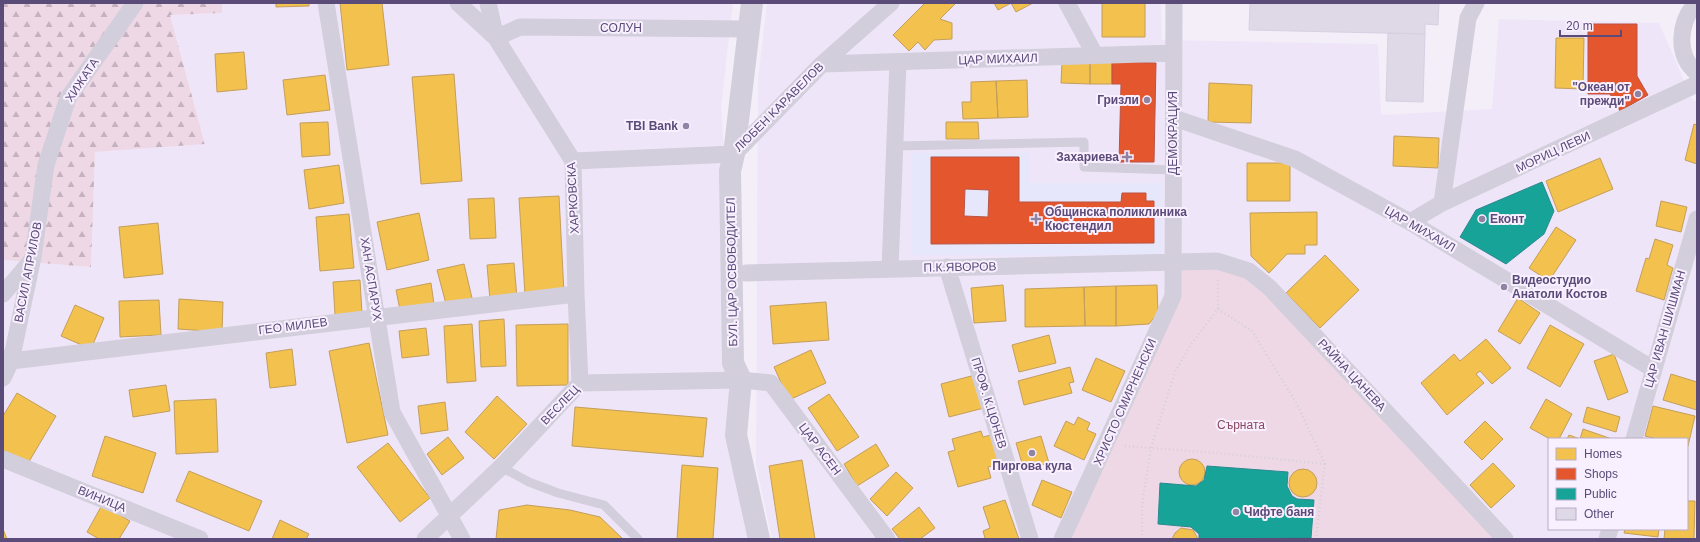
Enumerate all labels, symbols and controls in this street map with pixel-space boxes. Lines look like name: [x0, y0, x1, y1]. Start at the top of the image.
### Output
scale bar: [1560, 12, 1621, 38]
text: 20 m: [1566, 19, 1593, 33]
street label: СОЛУН: [600, 21, 642, 35]
street label: ЦАР МИХАИЛ: [958, 51, 1038, 67]
street label: ХИЖАТА: [62, 55, 102, 105]
street label: ЛЮБЕН KАРАВЕЛОВ: [732, 60, 826, 154]
place label: "Океан от прежди": [1572, 80, 1630, 108]
marker: "Океан от прежди": [1633, 89, 1643, 99]
street label: ДЕМОКРАЦИЯ: [1166, 91, 1180, 175]
place label: Гризли: [1097, 93, 1139, 107]
marker: Гризли: [1142, 95, 1152, 105]
place label: TBI Bank: [626, 119, 678, 133]
marker: TBI Bank: [681, 121, 691, 131]
street label: МОРИЦ ЛЕВИ: [1513, 129, 1593, 175]
place label: Захариева: [1056, 150, 1119, 164]
marker: Захариева: [1122, 152, 1132, 162]
street label: ХАРКОВСКА: [564, 162, 582, 234]
street label: БУЛ. ЦАР ОСВОБОДИТЕЛ: [724, 197, 740, 347]
street label: ЦАР МИХАИЛ: [1382, 203, 1458, 255]
place label: Общинска поликлиника Кюстендил: [1045, 205, 1187, 233]
place label: Еконт: [1490, 212, 1524, 226]
marker: Общинска поликлиника Кюстендил: [1030, 213, 1042, 225]
marker: Еконт: [1477, 214, 1487, 224]
street label: ВАСИЛ АПРИЛОВ: [11, 221, 45, 323]
street label: ХАН АСПАРУХ: [357, 236, 385, 322]
street label: П.К.ЯВОРОВ: [923, 259, 997, 275]
street label: ЦАР ИВАН ШИШМАН: [1641, 269, 1689, 389]
place label: Видеостудио Анатоли Костов: [1512, 273, 1607, 301]
marker: Видеостудио Анатоли Костов: [1499, 282, 1509, 292]
street label: ГЕО МИЛЕВ: [258, 315, 328, 337]
street label: РАЙНА ЦАНЕВА: [1315, 336, 1390, 414]
street label: ХРИСТО СМИРНЕНСКИ: [1091, 337, 1159, 467]
street label: ПРОФ. К.ЦОНЕВ: [969, 356, 1009, 450]
street label: ВЕСЛЕЦ: [538, 382, 582, 427]
park label: Сърната: [1217, 418, 1265, 432]
street label: ЦАР АСЕН: [796, 420, 844, 478]
legend: [1548, 438, 1688, 530]
text: Homes: [1584, 447, 1622, 461]
marker: Пиргова кула: [1027, 448, 1037, 458]
place label: Пиргова кула: [992, 459, 1072, 473]
text: Shops: [1584, 467, 1618, 481]
street label: ВИНИЦА: [76, 483, 128, 515]
text: Public: [1584, 487, 1617, 501]
place label: Чифте баня: [1244, 505, 1314, 519]
marker: Чифте баня: [1231, 507, 1241, 517]
text: Other: [1584, 507, 1614, 521]

